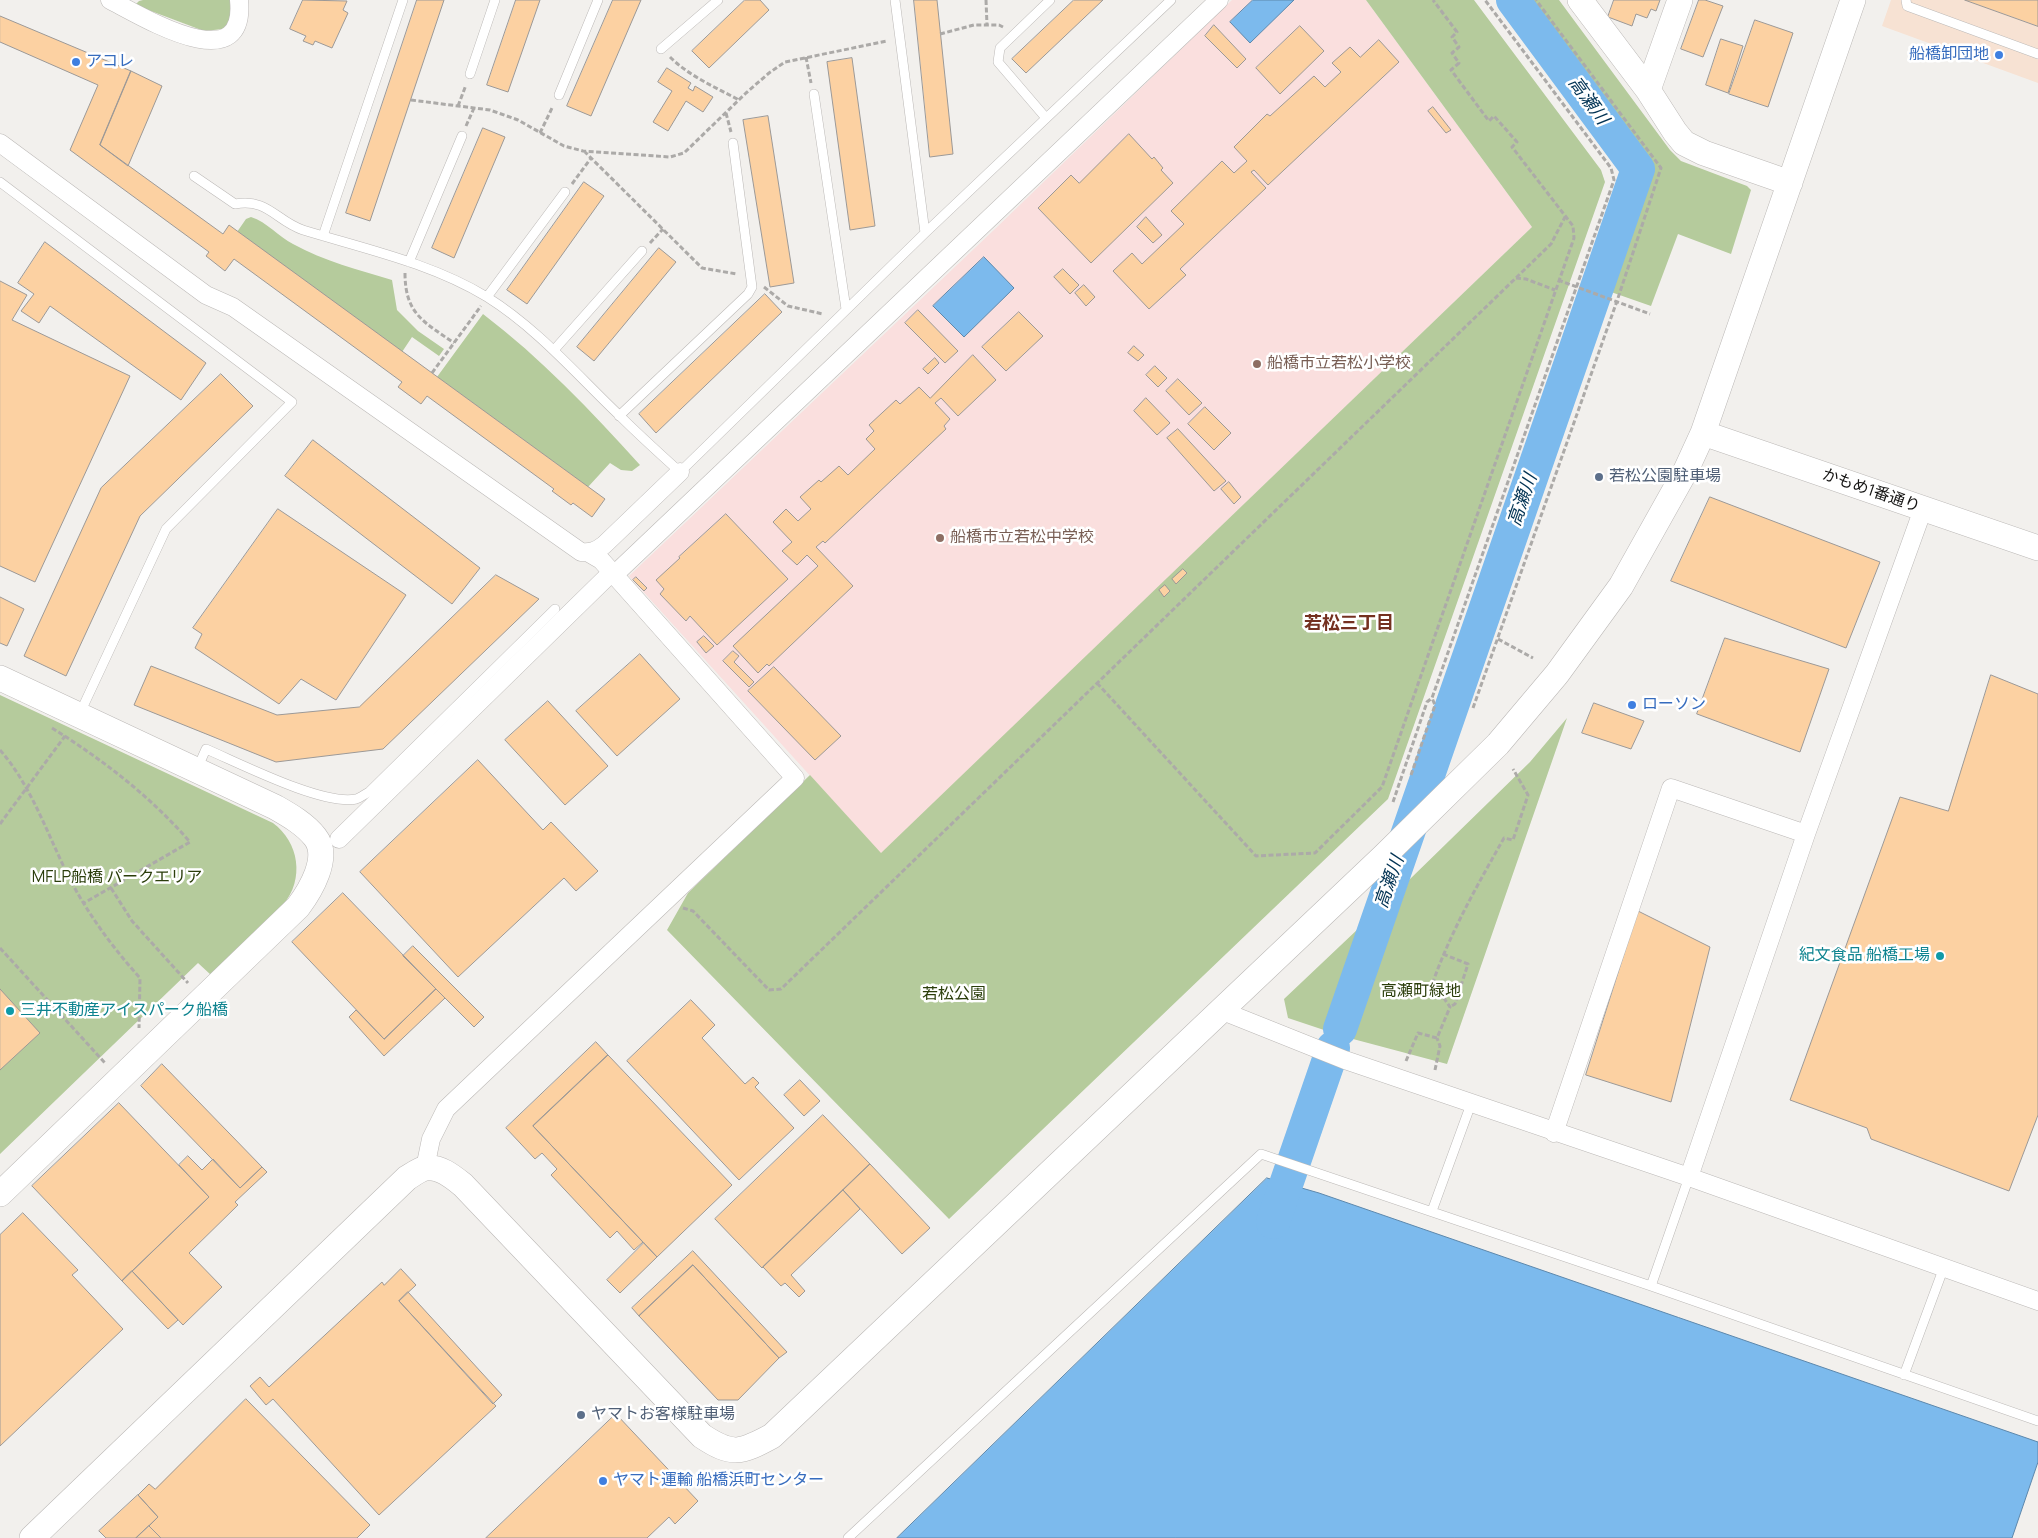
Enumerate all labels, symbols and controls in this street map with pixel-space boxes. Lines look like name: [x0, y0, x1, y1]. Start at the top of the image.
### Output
place label: 船橋卸団地: [1909, 45, 1989, 65]
marker: 船橋卸団地: [1993, 49, 2005, 61]
place label: アコレ: [86, 52, 134, 72]
marker: アコレ: [70, 56, 82, 68]
water label: 高瀬川: [1563, 73, 1613, 129]
place label: 船橋市立若松小学校: [1267, 354, 1411, 374]
marker: 船橋市立若松小学校: [1251, 358, 1263, 370]
street label: かもめ1番通り: [1820, 465, 1922, 517]
place label: 若松公園駐車場: [1609, 467, 1721, 487]
water label: 高瀬川: [1504, 471, 1542, 529]
marker: 若松公園駐車場: [1593, 471, 1605, 483]
place label: 船橋市立若松中学校: [950, 528, 1094, 548]
marker: 船橋市立若松中学校: [934, 532, 946, 544]
district label: 若松三丁目: [1304, 613, 1394, 635]
place label: ローソン: [1642, 695, 1706, 715]
marker: ローソン: [1626, 699, 1638, 711]
water label: 高瀬川: [1371, 853, 1409, 911]
park label: MFLP船橋 パークエリア: [32, 868, 202, 888]
place label: 紀文食品 船橋工場: [1799, 946, 1930, 966]
marker: 紀文食品 船橋工場: [1934, 950, 1946, 962]
park label: 高瀬町緑地: [1381, 982, 1461, 1002]
park label: 若松公園: [922, 985, 986, 1005]
place label: 三井不動産アイスパーク船橋: [20, 1001, 228, 1021]
marker: 三井不動産アイスパーク船橋: [4, 1005, 16, 1017]
place label: ヤマトお客様駐車場: [591, 1405, 735, 1425]
marker: ヤマトお客様駐車場: [575, 1409, 587, 1421]
place label: ヤマト運輸 船橋浜町センター: [613, 1471, 824, 1491]
marker: ヤマト運輸 船橋浜町センター: [597, 1475, 609, 1487]

